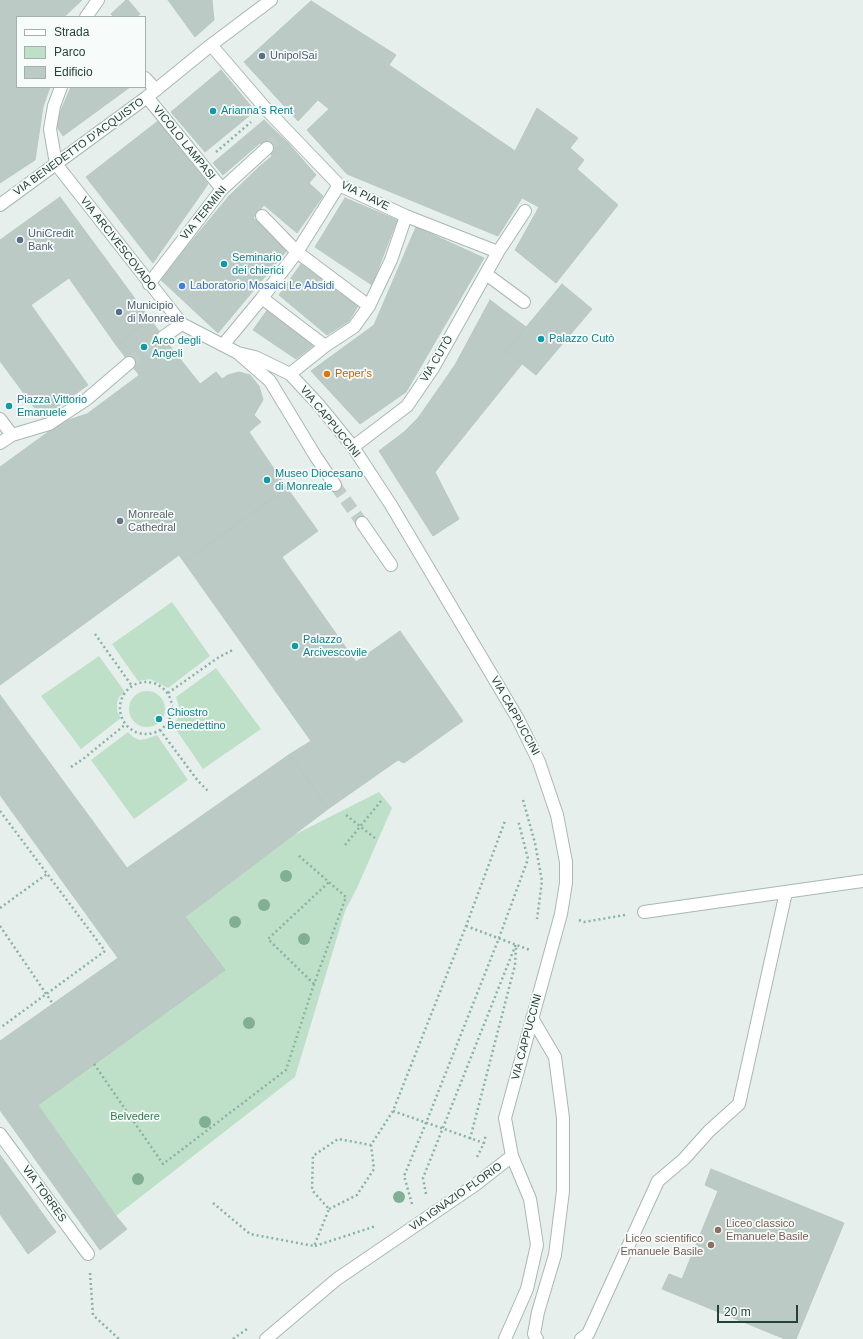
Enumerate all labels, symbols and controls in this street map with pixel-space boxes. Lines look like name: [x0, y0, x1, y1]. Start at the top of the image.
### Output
legend: [16, 16, 146, 88]
text: Strada: [54, 25, 89, 39]
text: Parco: [54, 45, 85, 59]
place label: UnipolSai: [270, 49, 317, 63]
marker: UnipolSai: [257, 51, 267, 61]
text: Edificio: [54, 65, 93, 79]
street label: VIA BENEDETTO D'ACQUISTO: [11, 95, 147, 199]
street label: VICOLO LAMPASI: [150, 103, 218, 183]
place label: Arianna's Rent: [221, 104, 293, 118]
marker: Arianna's Rent: [208, 106, 218, 116]
street label: VIA PIAVE: [339, 179, 391, 213]
street label: VIA TERMINI: [178, 183, 230, 243]
street label: VIA ARCIVESCOVADO: [77, 194, 159, 294]
place label: UniCredit Bank: [28, 227, 74, 253]
marker: UniCredit Bank: [15, 235, 25, 245]
place label: Seminario dei chierici: [232, 251, 284, 277]
marker: Seminario dei chierici: [219, 259, 229, 269]
place label: Laboratorio Mosaici Le Absidi: [190, 279, 334, 293]
marker: Laboratorio Mosaici Le Absidi: [177, 281, 187, 291]
place label: Municipio di Monreale: [127, 299, 184, 325]
marker: Municipio di Monreale: [114, 307, 124, 317]
place label: Palazzo Cutò: [549, 332, 614, 346]
street label: VIA CUTÒ: [418, 333, 456, 385]
place label: Arco degli Angeli: [152, 334, 201, 360]
marker: Palazzo Cutò: [536, 334, 546, 344]
marker: Arco degli Angeli: [139, 342, 149, 352]
place label: Peper's: [335, 367, 372, 381]
marker: Peper's: [322, 369, 332, 379]
street label: VIA CAPPUCCINI: [297, 383, 363, 461]
place label: Piazza Vittorio Emanuele: [17, 393, 87, 419]
marker: Piazza Vittorio Emanuele: [4, 401, 14, 411]
place label: Museo Diocesano di Monreale: [275, 467, 363, 493]
marker: Museo Diocesano di Monreale: [262, 475, 272, 485]
place label: Monreale Cathedral: [128, 508, 176, 534]
marker: Monreale Cathedral: [115, 516, 125, 526]
place label: Palazzo Arcivescovile: [303, 633, 367, 659]
marker: Palazzo Arcivescovile: [290, 641, 300, 651]
street label: VIA CAPPUCCINI: [488, 674, 542, 758]
place label: Chiostro Benedettino: [167, 706, 226, 732]
marker: Chiostro Benedettino: [154, 714, 164, 724]
street label: VIA CAPPUCCINI: [509, 992, 545, 1082]
park label: Belvedere: [110, 1110, 160, 1124]
street label: VIA IGNAZIO FLORIO: [407, 1160, 505, 1234]
street label: VIA TORRES: [19, 1163, 69, 1225]
place label: Liceo classico Emanuele Basile: [726, 1217, 809, 1243]
marker: Liceo classico Emanuele Basile: [713, 1225, 723, 1235]
place label: Liceo scientifico Emanuele Basile: [620, 1232, 703, 1258]
marker: Liceo scientifico Emanuele Basile: [706, 1240, 716, 1250]
scale bar: [719, 1297, 800, 1323]
text: 20 m: [724, 1305, 751, 1319]

